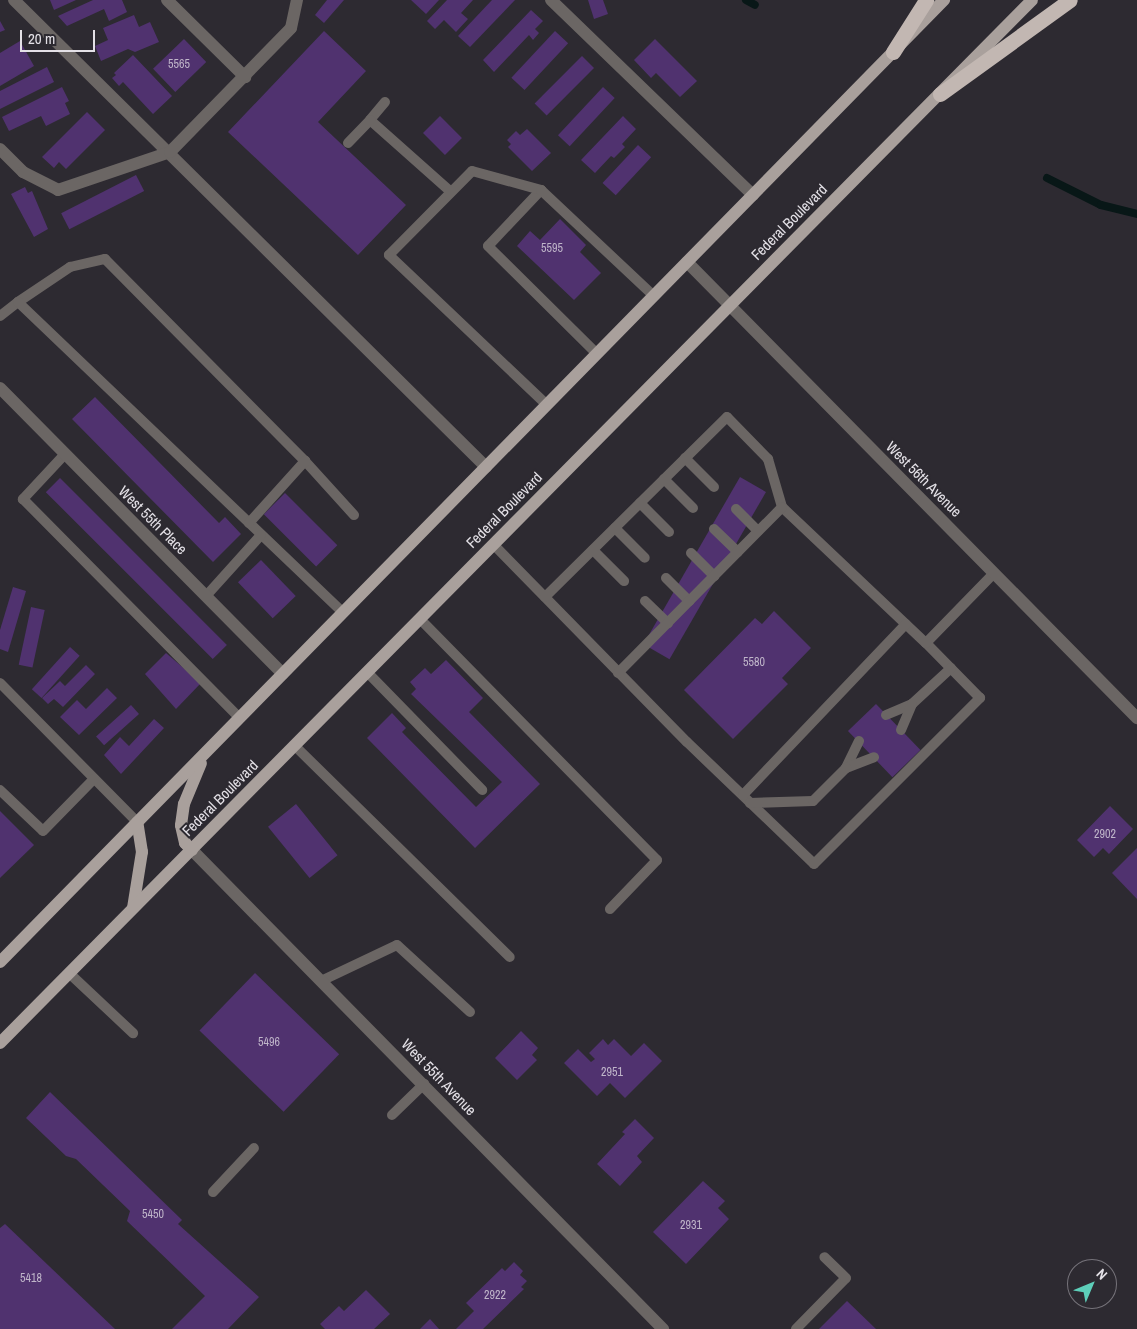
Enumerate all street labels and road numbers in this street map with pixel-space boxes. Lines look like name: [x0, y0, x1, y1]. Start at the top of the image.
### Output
street label: Federal Boulevard: [747, 180, 831, 264]
street label: West 56th Avenue: [882, 437, 966, 521]
street label: Federal Boulevard: [462, 468, 546, 552]
street label: West 55th Place: [115, 482, 191, 558]
street label: Federal Boulevard: [178, 756, 262, 840]
street label: West 55th Avenue: [398, 1035, 480, 1119]

